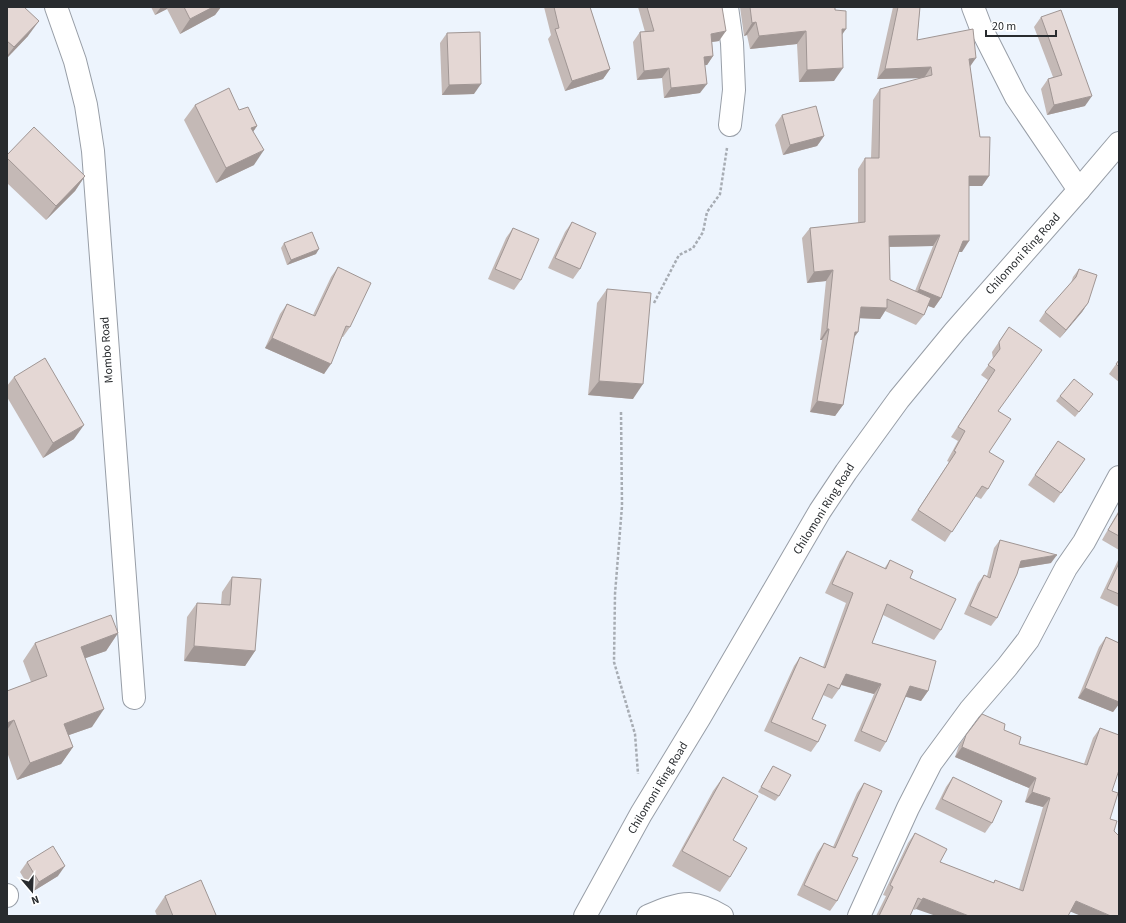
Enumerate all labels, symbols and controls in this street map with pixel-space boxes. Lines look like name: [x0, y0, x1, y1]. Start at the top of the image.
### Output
scale bar: [986, 12, 1056, 38]
text: 20 m: [992, 18, 1016, 35]
street label: Chilomoni Ring Road: [982, 209, 1064, 299]
street label: Mombo Road: [96, 316, 118, 384]
street label: Chilomoni Ring Road: [789, 460, 859, 558]
street label: Chilomoni Ring Road: [624, 739, 692, 837]
north arrow: [12, 871, 52, 911]
text: N: [29, 892, 41, 908]

